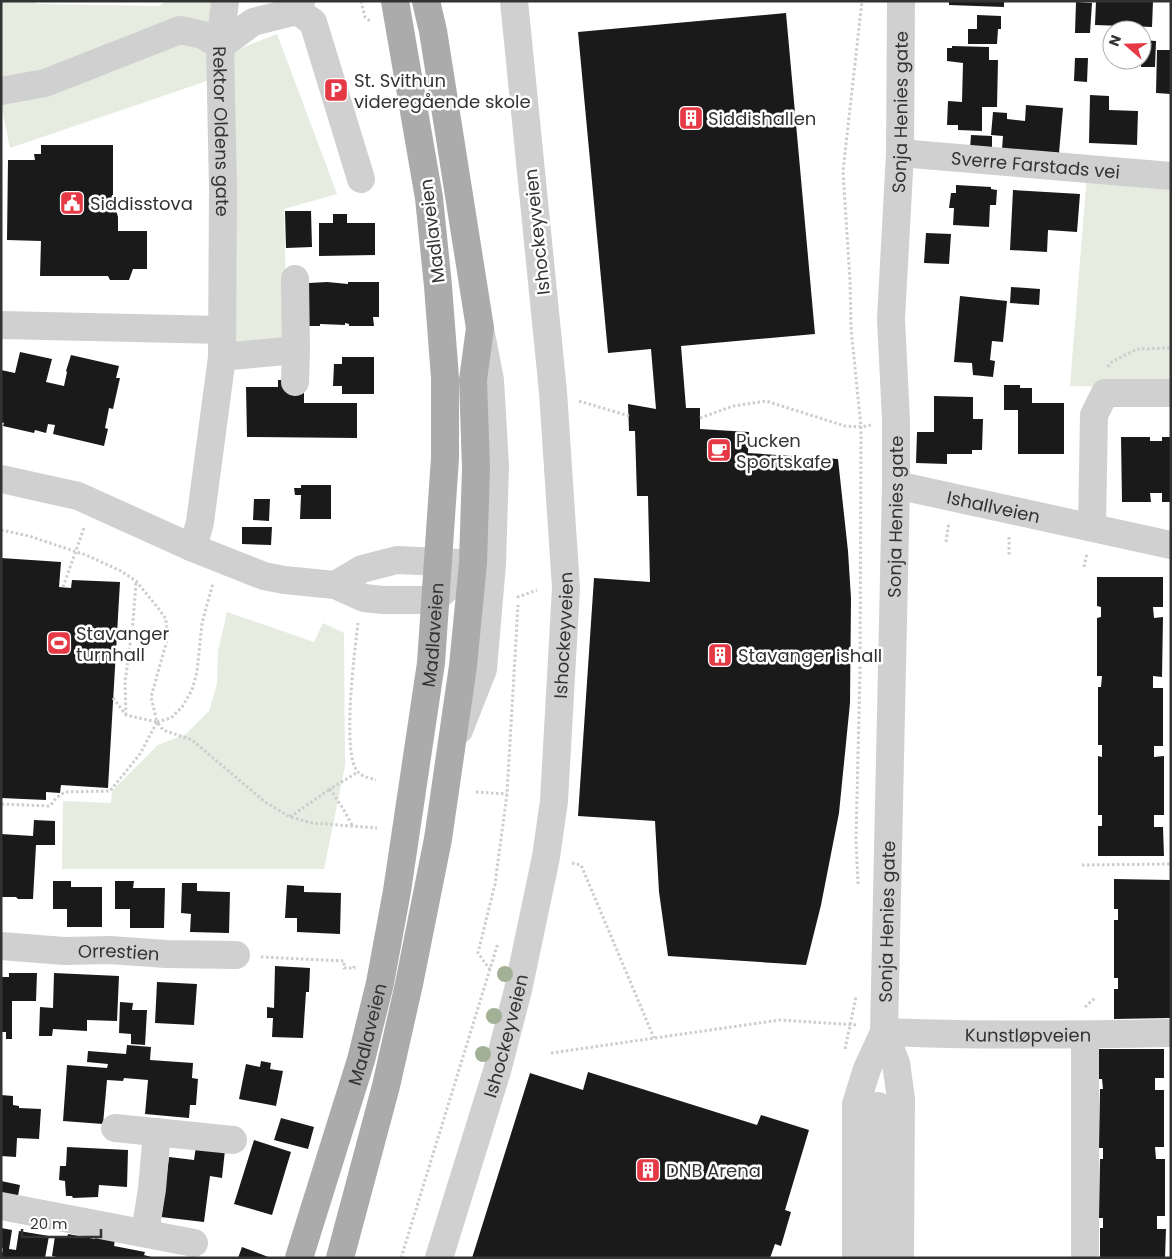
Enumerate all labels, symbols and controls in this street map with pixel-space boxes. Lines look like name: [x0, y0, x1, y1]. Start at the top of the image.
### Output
north arrow: [1102, 20, 1152, 70]
street label: Sonja Henies gate: [885, 31, 913, 194]
text: N: [1104, 32, 1126, 49]
street label: Rektor Oldens gate: [208, 46, 236, 217]
place label: St. Svithun videregående skole: [354, 68, 531, 114]
parking icon: St. Svithun videregående skole: [323, 77, 349, 103]
building icon: Siddishallen: [678, 105, 704, 131]
place label: Siddishallen: [708, 106, 816, 131]
street label: Sverre Farstads vei: [950, 145, 1121, 184]
street label: Ishockeyveien: [518, 168, 556, 296]
street label: Madlaveien: [413, 177, 451, 285]
public building icon: Siddisstova: [59, 190, 85, 216]
place label: Siddisstova: [90, 191, 193, 216]
place label: Pucken Sportskafe: [736, 428, 831, 474]
street label: Sonja Henies gate: [881, 436, 909, 598]
cafe icon: Pucken Sportskafe: [706, 437, 732, 463]
street label: Ishallveien: [945, 484, 1043, 529]
street label: Ishockeyveien: [547, 571, 579, 699]
street label: Madlaveien: [415, 582, 449, 689]
place label: Stavanger turnhall: [76, 621, 169, 667]
sports icon: Stavanger turnhall: [46, 630, 72, 656]
building icon: Stavanger ishall: [707, 642, 733, 668]
place label: Stavanger ishall: [738, 643, 882, 668]
street label: Sonja Henies gate: [872, 840, 901, 1003]
street label: Orrestien: [78, 937, 160, 966]
street label: Ishockeyveien: [477, 972, 534, 1101]
street label: Madlaveien: [341, 980, 392, 1088]
street label: Kunstløpveien: [965, 1022, 1091, 1047]
building icon: DNB Arena: [635, 1157, 661, 1183]
place label: DNB Arena: [666, 1158, 761, 1183]
scale bar: [22, 1206, 101, 1238]
text: 20 m: [30, 1213, 68, 1234]

